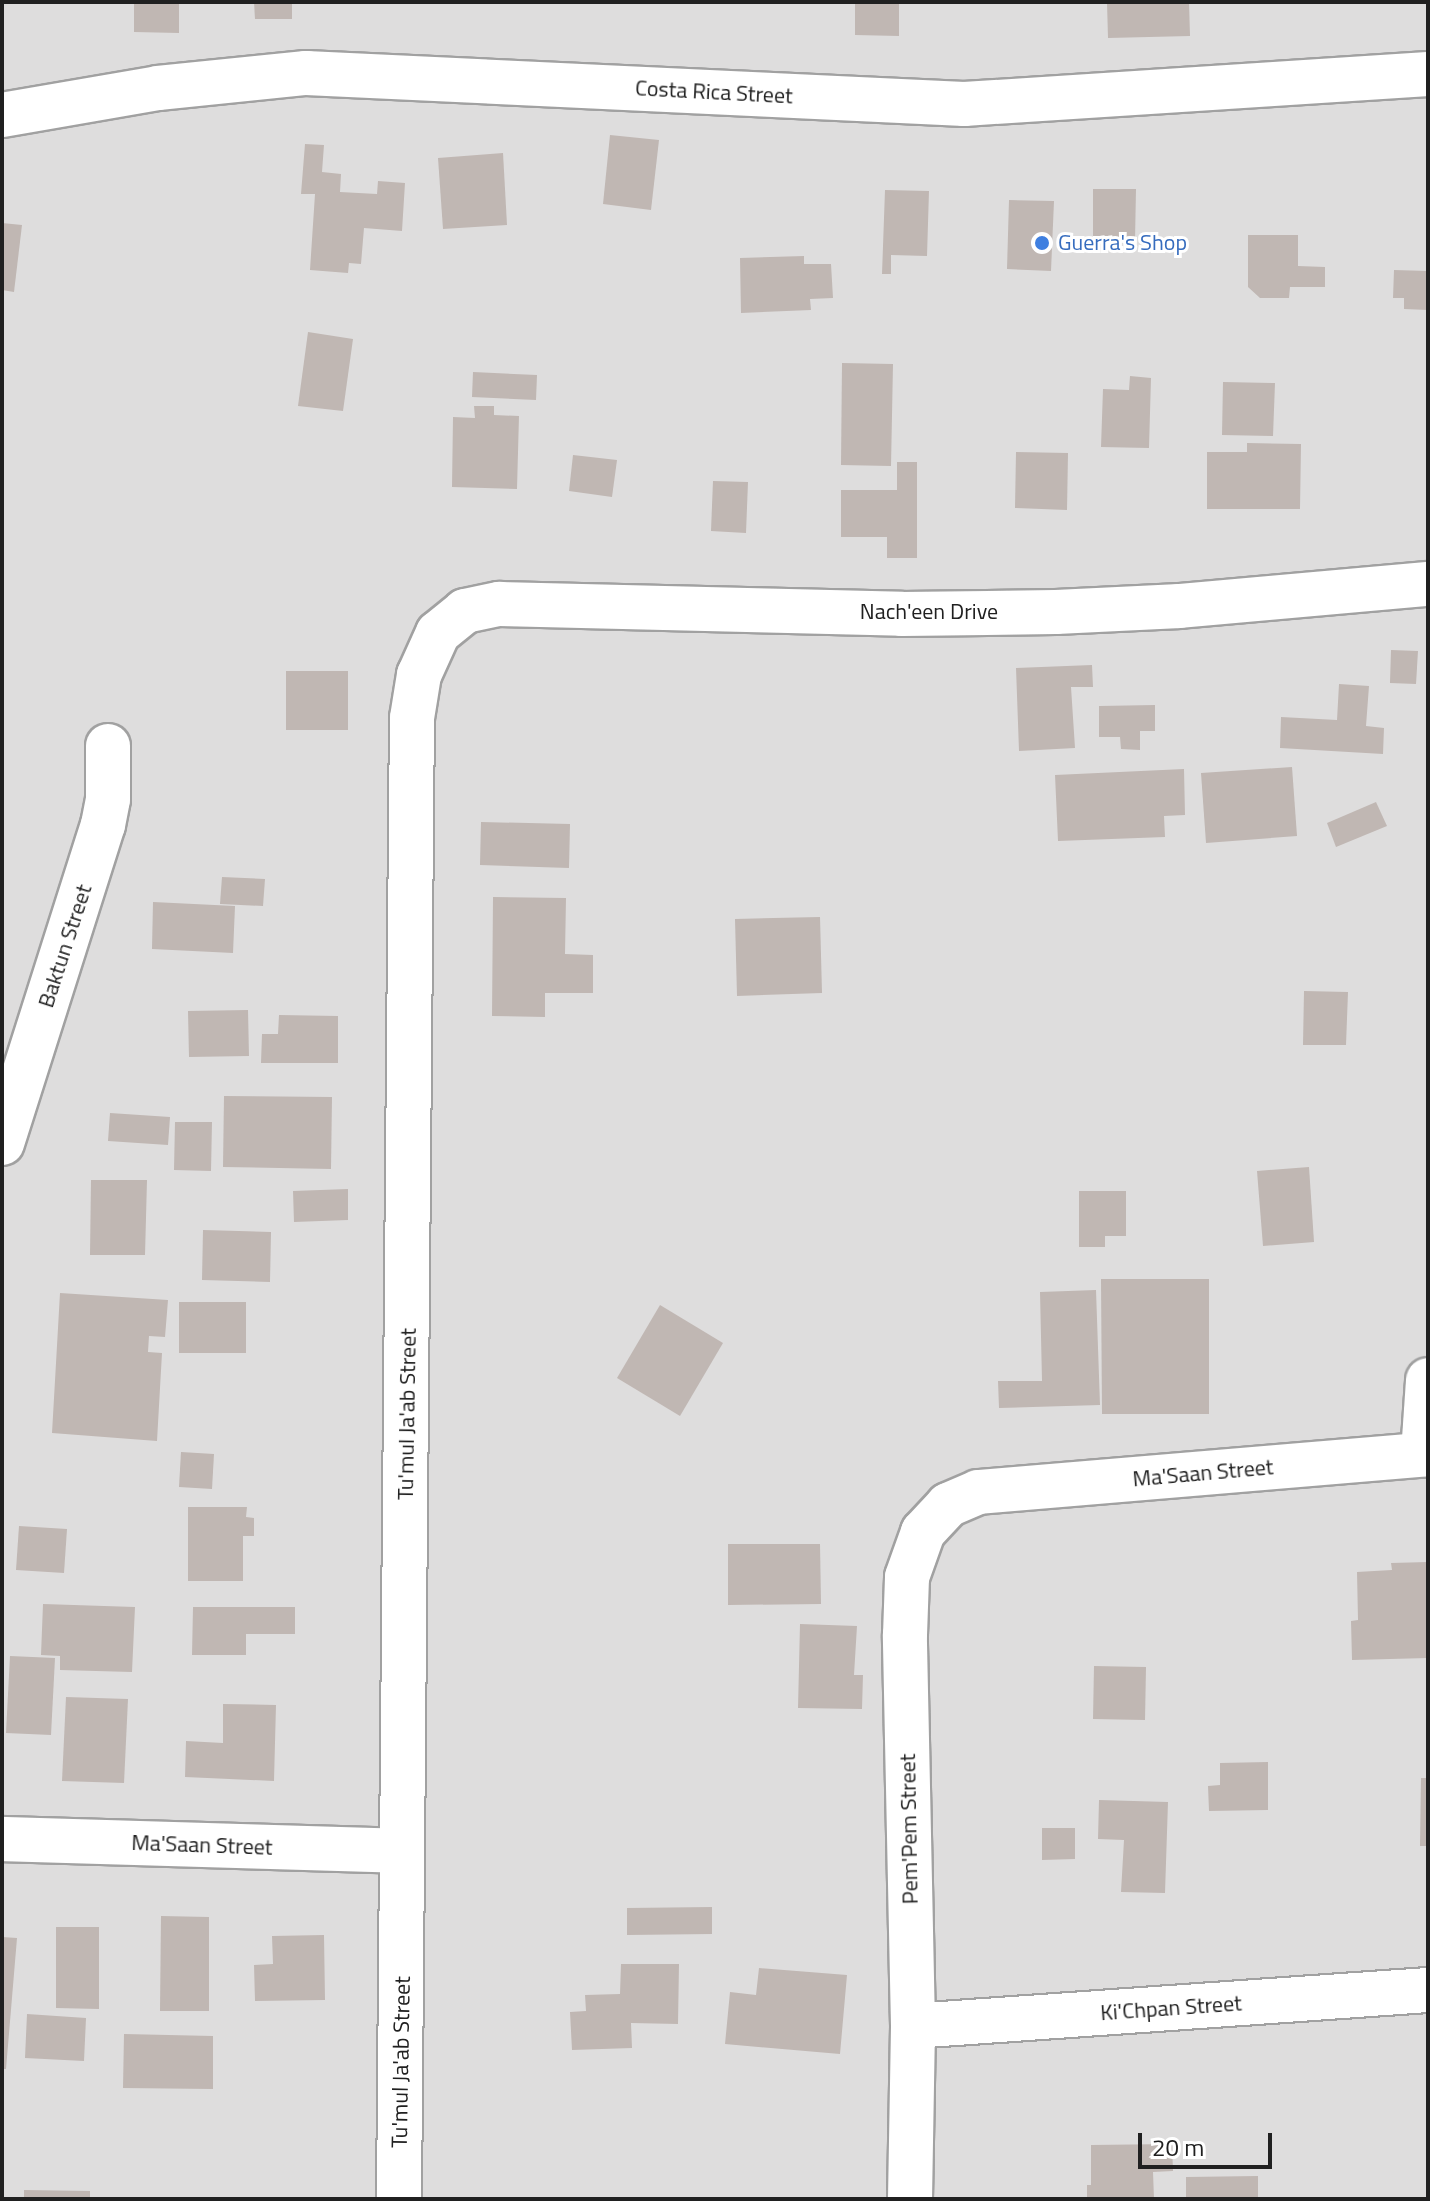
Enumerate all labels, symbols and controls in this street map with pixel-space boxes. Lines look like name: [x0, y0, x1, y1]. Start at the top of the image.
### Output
street label: Costa Rica Street: [635, 75, 793, 109]
place label: Guerra's Shop: [1058, 230, 1187, 256]
marker: Guerra's Shop: [1033, 234, 1051, 252]
street label: Nach'een Drive: [860, 599, 998, 625]
street label: Baktun Street: [33, 881, 97, 1011]
street label: Tu'mul Ja'ab Street: [392, 1328, 422, 1500]
street label: Ma'Saan Street: [1131, 1454, 1275, 1492]
street label: Pem'Pem Street: [894, 1753, 924, 1905]
street label: Ma'Saan Street: [131, 1829, 273, 1861]
street label: Tu'mul Ja'ab Street: [386, 1976, 416, 2148]
street label: Ki'Chpan Street: [1099, 1990, 1243, 2026]
scale bar: [1142, 2117, 1276, 2167]
text: 20 m: [1152, 2129, 1204, 2165]

